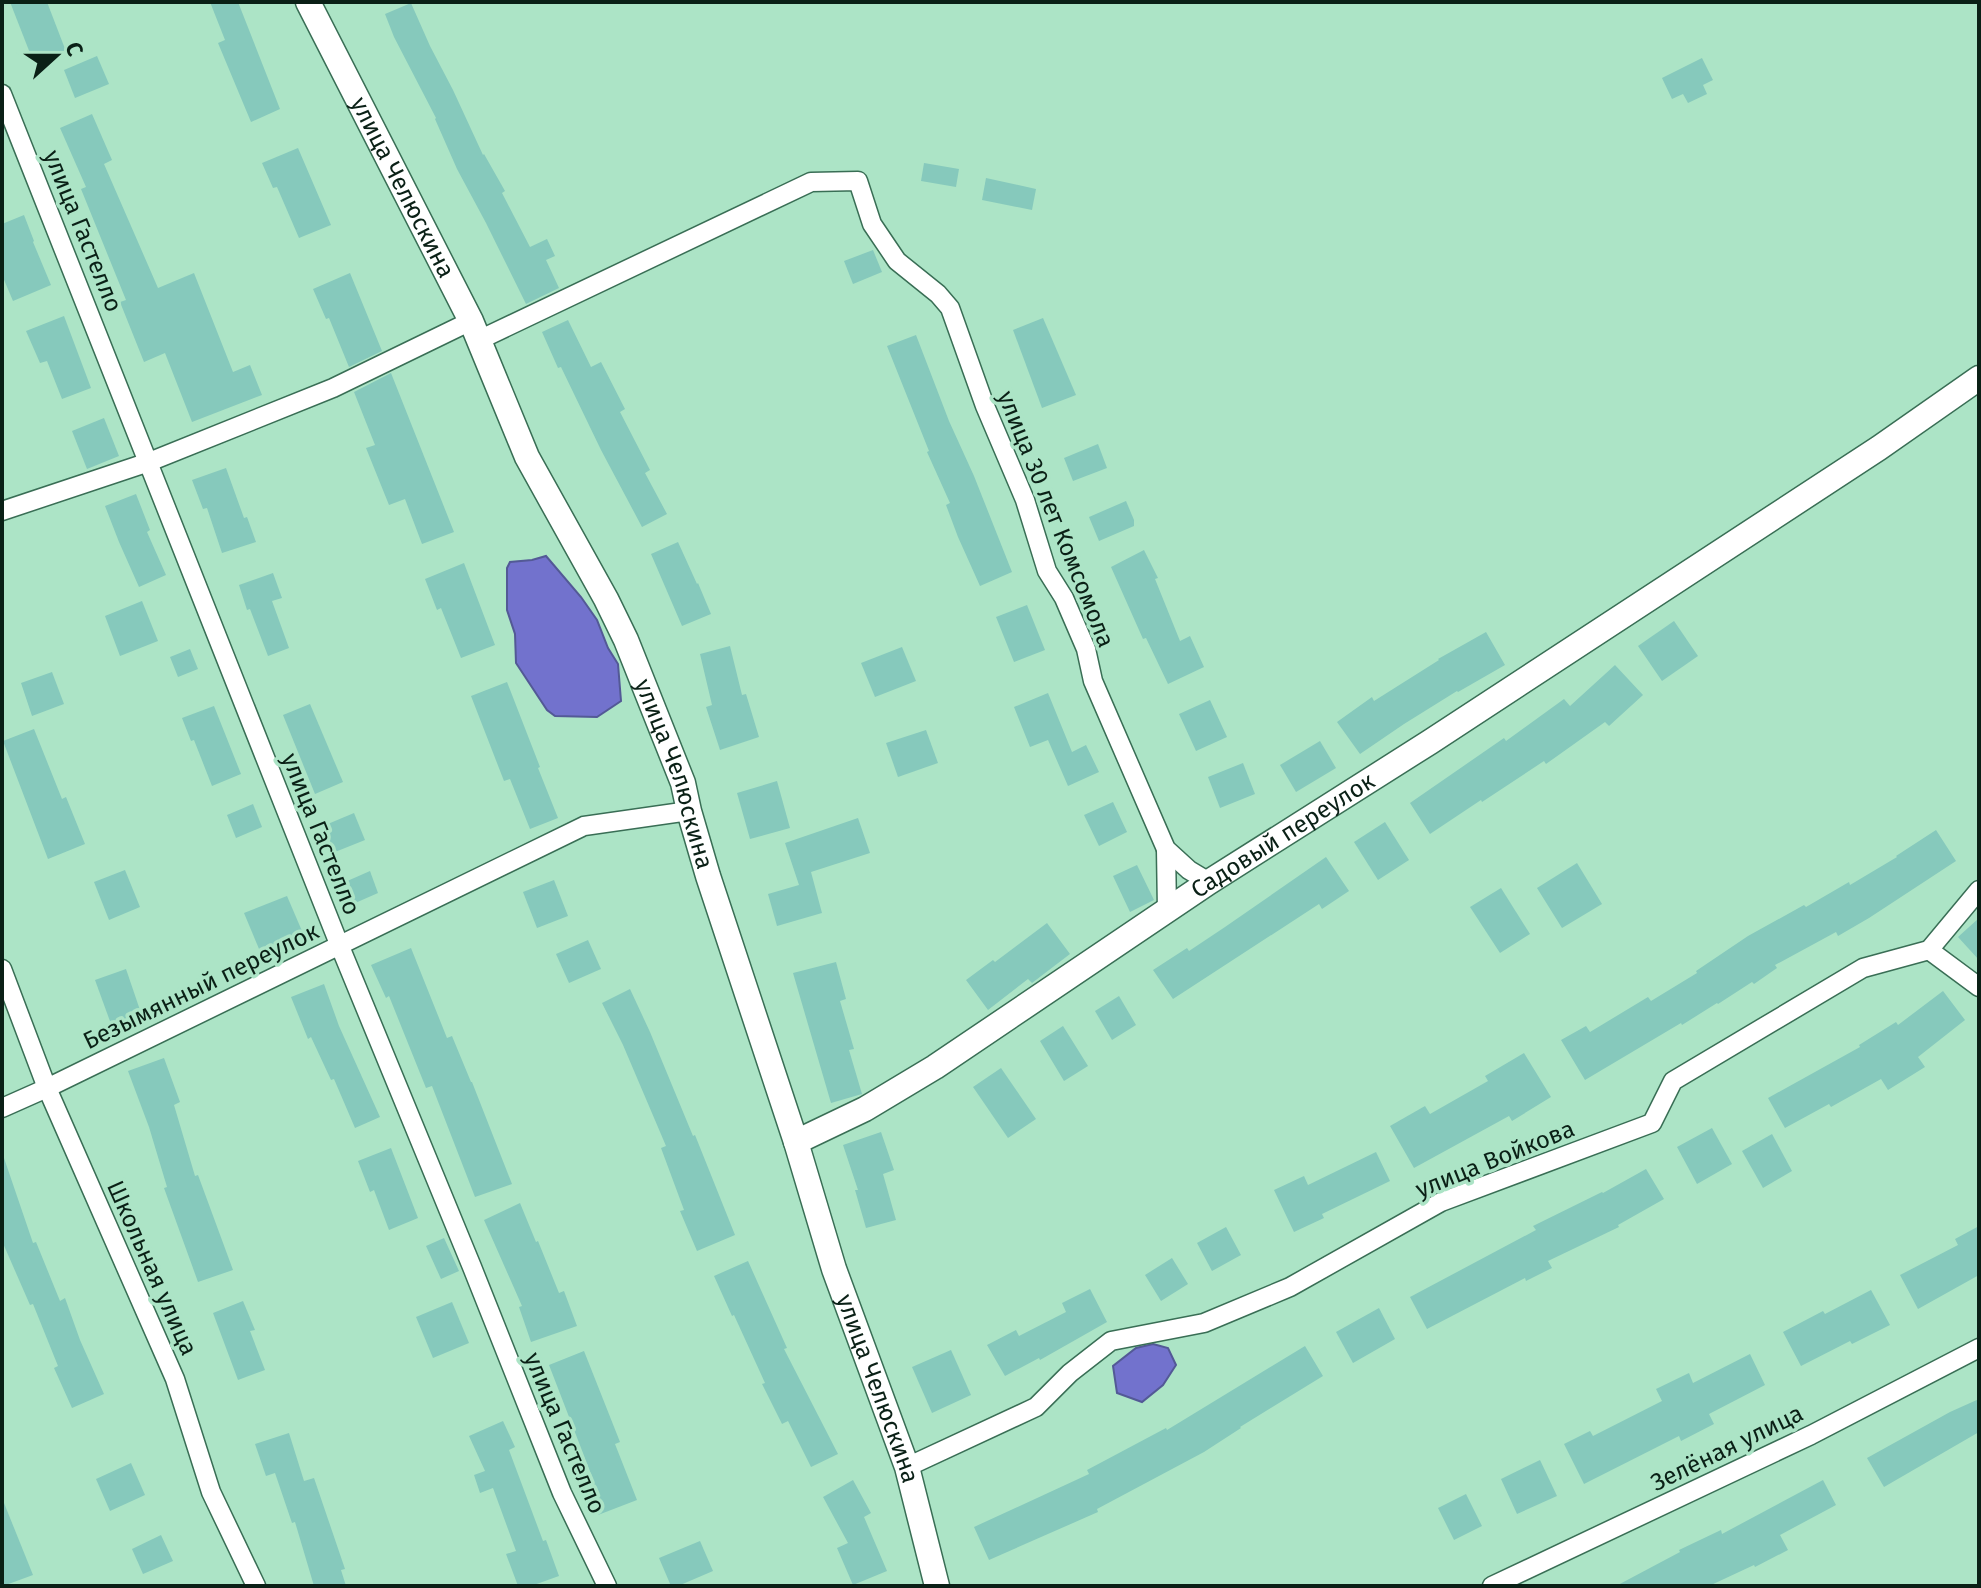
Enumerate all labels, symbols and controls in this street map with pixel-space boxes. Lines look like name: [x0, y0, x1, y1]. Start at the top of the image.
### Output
north arrow: [16, 16, 96, 96]
text: С: [59, 38, 89, 60]
street label: улица Челюскина: [345, 92, 460, 282]
street label: улица Гастелло: [38, 146, 128, 316]
street label: улица 30 лет Комсомола: [992, 387, 1120, 651]
street label: улица Челюскина: [629, 675, 719, 872]
street label: улица Гастелло: [276, 749, 366, 919]
street label: Садовый переулок: [1186, 766, 1380, 904]
street label: Безымянный переулок: [79, 917, 324, 1055]
street label: улица Войкова: [1411, 1114, 1579, 1204]
street label: Школьная улица: [101, 1176, 203, 1360]
street label: улица Челюскина: [831, 1290, 925, 1486]
street label: улица Гастелло: [518, 1348, 612, 1518]
street label: Зелёная улица: [1646, 1399, 1808, 1497]

